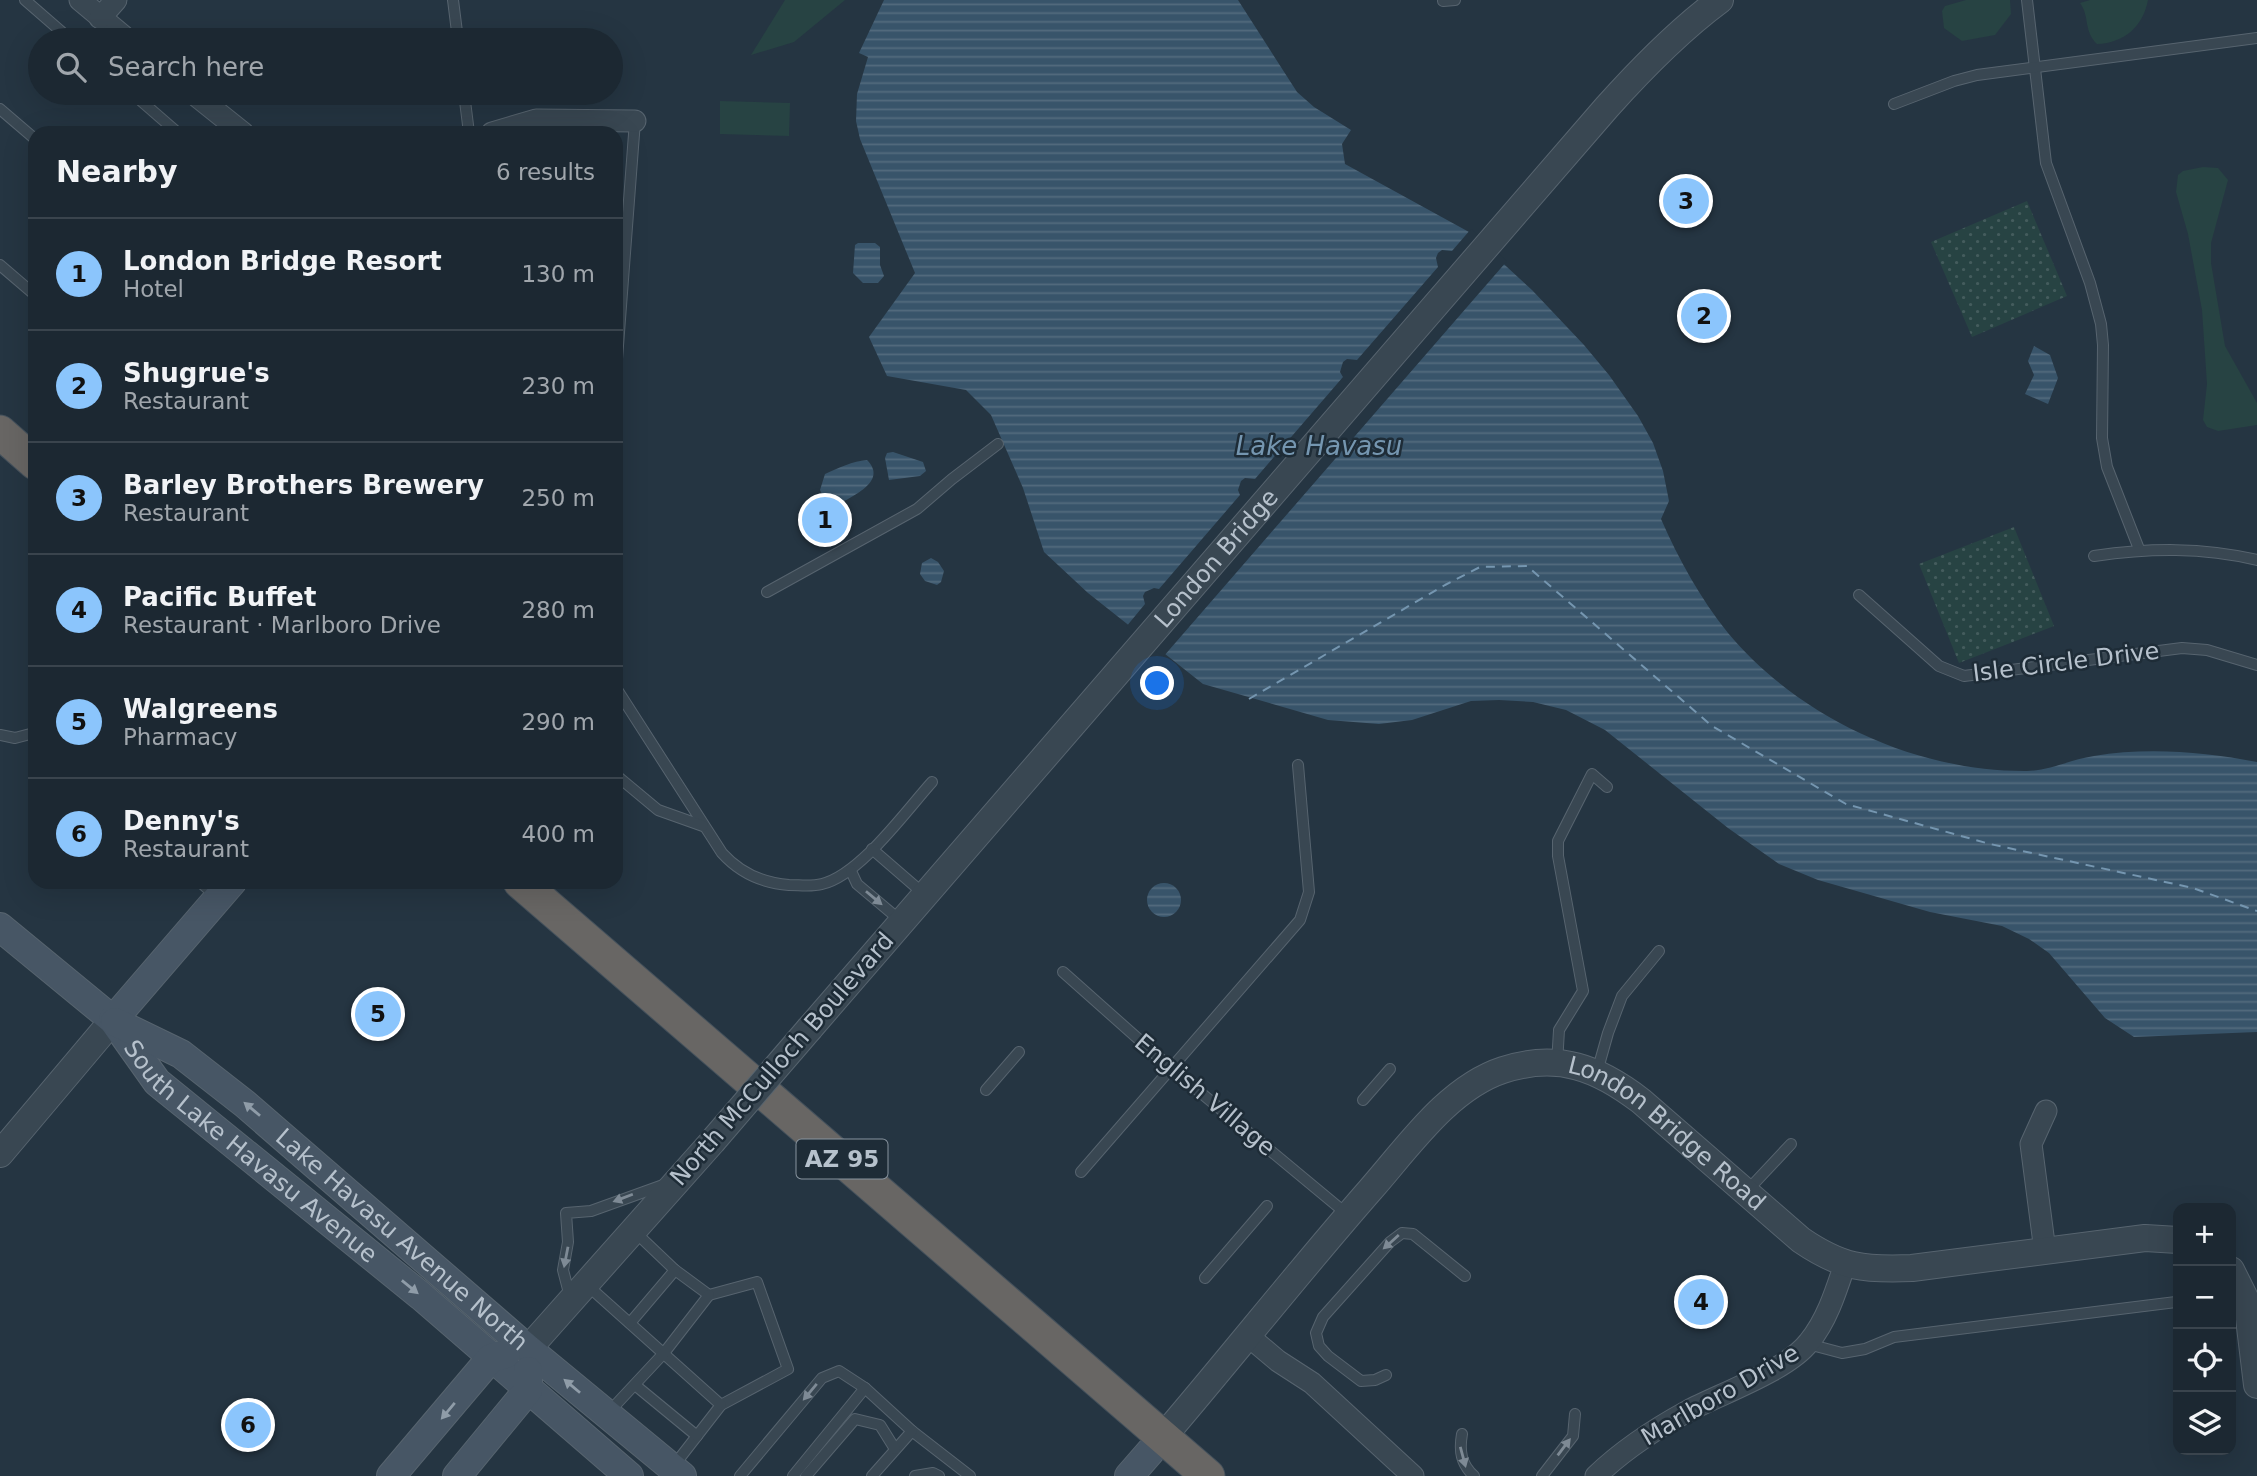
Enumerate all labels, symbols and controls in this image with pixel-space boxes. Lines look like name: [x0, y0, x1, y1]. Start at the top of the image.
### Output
search box: [28, 28, 623, 105]
icon: search: [52, 48, 90, 86]
text: Search here: [108, 52, 264, 82]
text: Nearby: [56, 154, 178, 189]
text: 6 results: [496, 159, 595, 185]
pin: 3: [1663, 175, 1709, 227]
text: London Bridge Resort: [123, 246, 442, 276]
text: 1: [71, 261, 87, 287]
text: 130 m: [521, 261, 595, 287]
text: Hotel: [123, 276, 184, 302]
pin: 2: [1681, 290, 1727, 342]
text: Shugrue's: [123, 358, 270, 388]
text: 2: [71, 373, 87, 399]
text: 230 m: [521, 373, 595, 399]
text: Restaurant: [123, 388, 249, 414]
water label: Lake Havasu: [1236, 431, 1402, 461]
text: Barley Brothers Brewery: [123, 470, 484, 500]
street label: London Bridge: [1149, 484, 1284, 633]
text: 3: [71, 485, 87, 511]
text: 250 m: [521, 485, 595, 511]
pin: 1: [802, 494, 848, 546]
text: Restaurant: [123, 500, 249, 526]
text: Pacific Buffet: [123, 582, 316, 612]
text: 4: [71, 597, 87, 623]
text: 280 m: [521, 597, 595, 623]
text: Restaurant · Marlboro Drive: [123, 612, 441, 638]
street label: Isle Circle Drive: [1971, 637, 2161, 687]
your location: [1140, 666, 1174, 700]
text: Walgreens: [123, 694, 278, 724]
text: 5: [71, 709, 87, 735]
text: 290 m: [521, 709, 595, 735]
text: Pharmacy: [123, 724, 237, 750]
text: Denny's: [123, 806, 240, 836]
text: 6: [71, 821, 87, 847]
text: 400 m: [521, 821, 595, 847]
text: Restaurant: [123, 836, 249, 862]
one-way arrow: [865, 890, 882, 905]
street label: North McCulloch Boulevard: [664, 927, 900, 1191]
pin: 5: [355, 988, 401, 1040]
street label: English Village: [1129, 1028, 1281, 1162]
street label: South Lake Havasu Avenue: [118, 1035, 383, 1269]
street label: London Bridge Road: [1565, 1051, 1771, 1216]
one-way arrow: [243, 1102, 260, 1117]
street label: Lake Havasu Avenue North: [270, 1123, 534, 1357]
road number: AZ 95: [796, 1140, 888, 1178]
one-way arrow: [612, 1193, 633, 1204]
map controls: [2173, 1203, 2236, 1455]
button: +: [2173, 1203, 2236, 1266]
one-way arrow: [1382, 1234, 1400, 1250]
one-way arrow: [560, 1246, 571, 1268]
button: −: [2173, 1266, 2236, 1329]
pin: 4: [1678, 1276, 1724, 1328]
one-way arrow: [400, 1280, 418, 1295]
button: locate: [2173, 1329, 2236, 1392]
street label: Marlboro Drive: [1636, 1338, 1804, 1452]
one-way arrow: [563, 1378, 581, 1394]
one-way arrow: [803, 1384, 818, 1401]
button: layers: [2173, 1392, 2236, 1455]
pin: 6: [225, 1399, 271, 1451]
one-way arrow: [440, 1401, 455, 1419]
one-way arrow: [1556, 1439, 1571, 1457]
one-way arrow: [1458, 1446, 1469, 1468]

